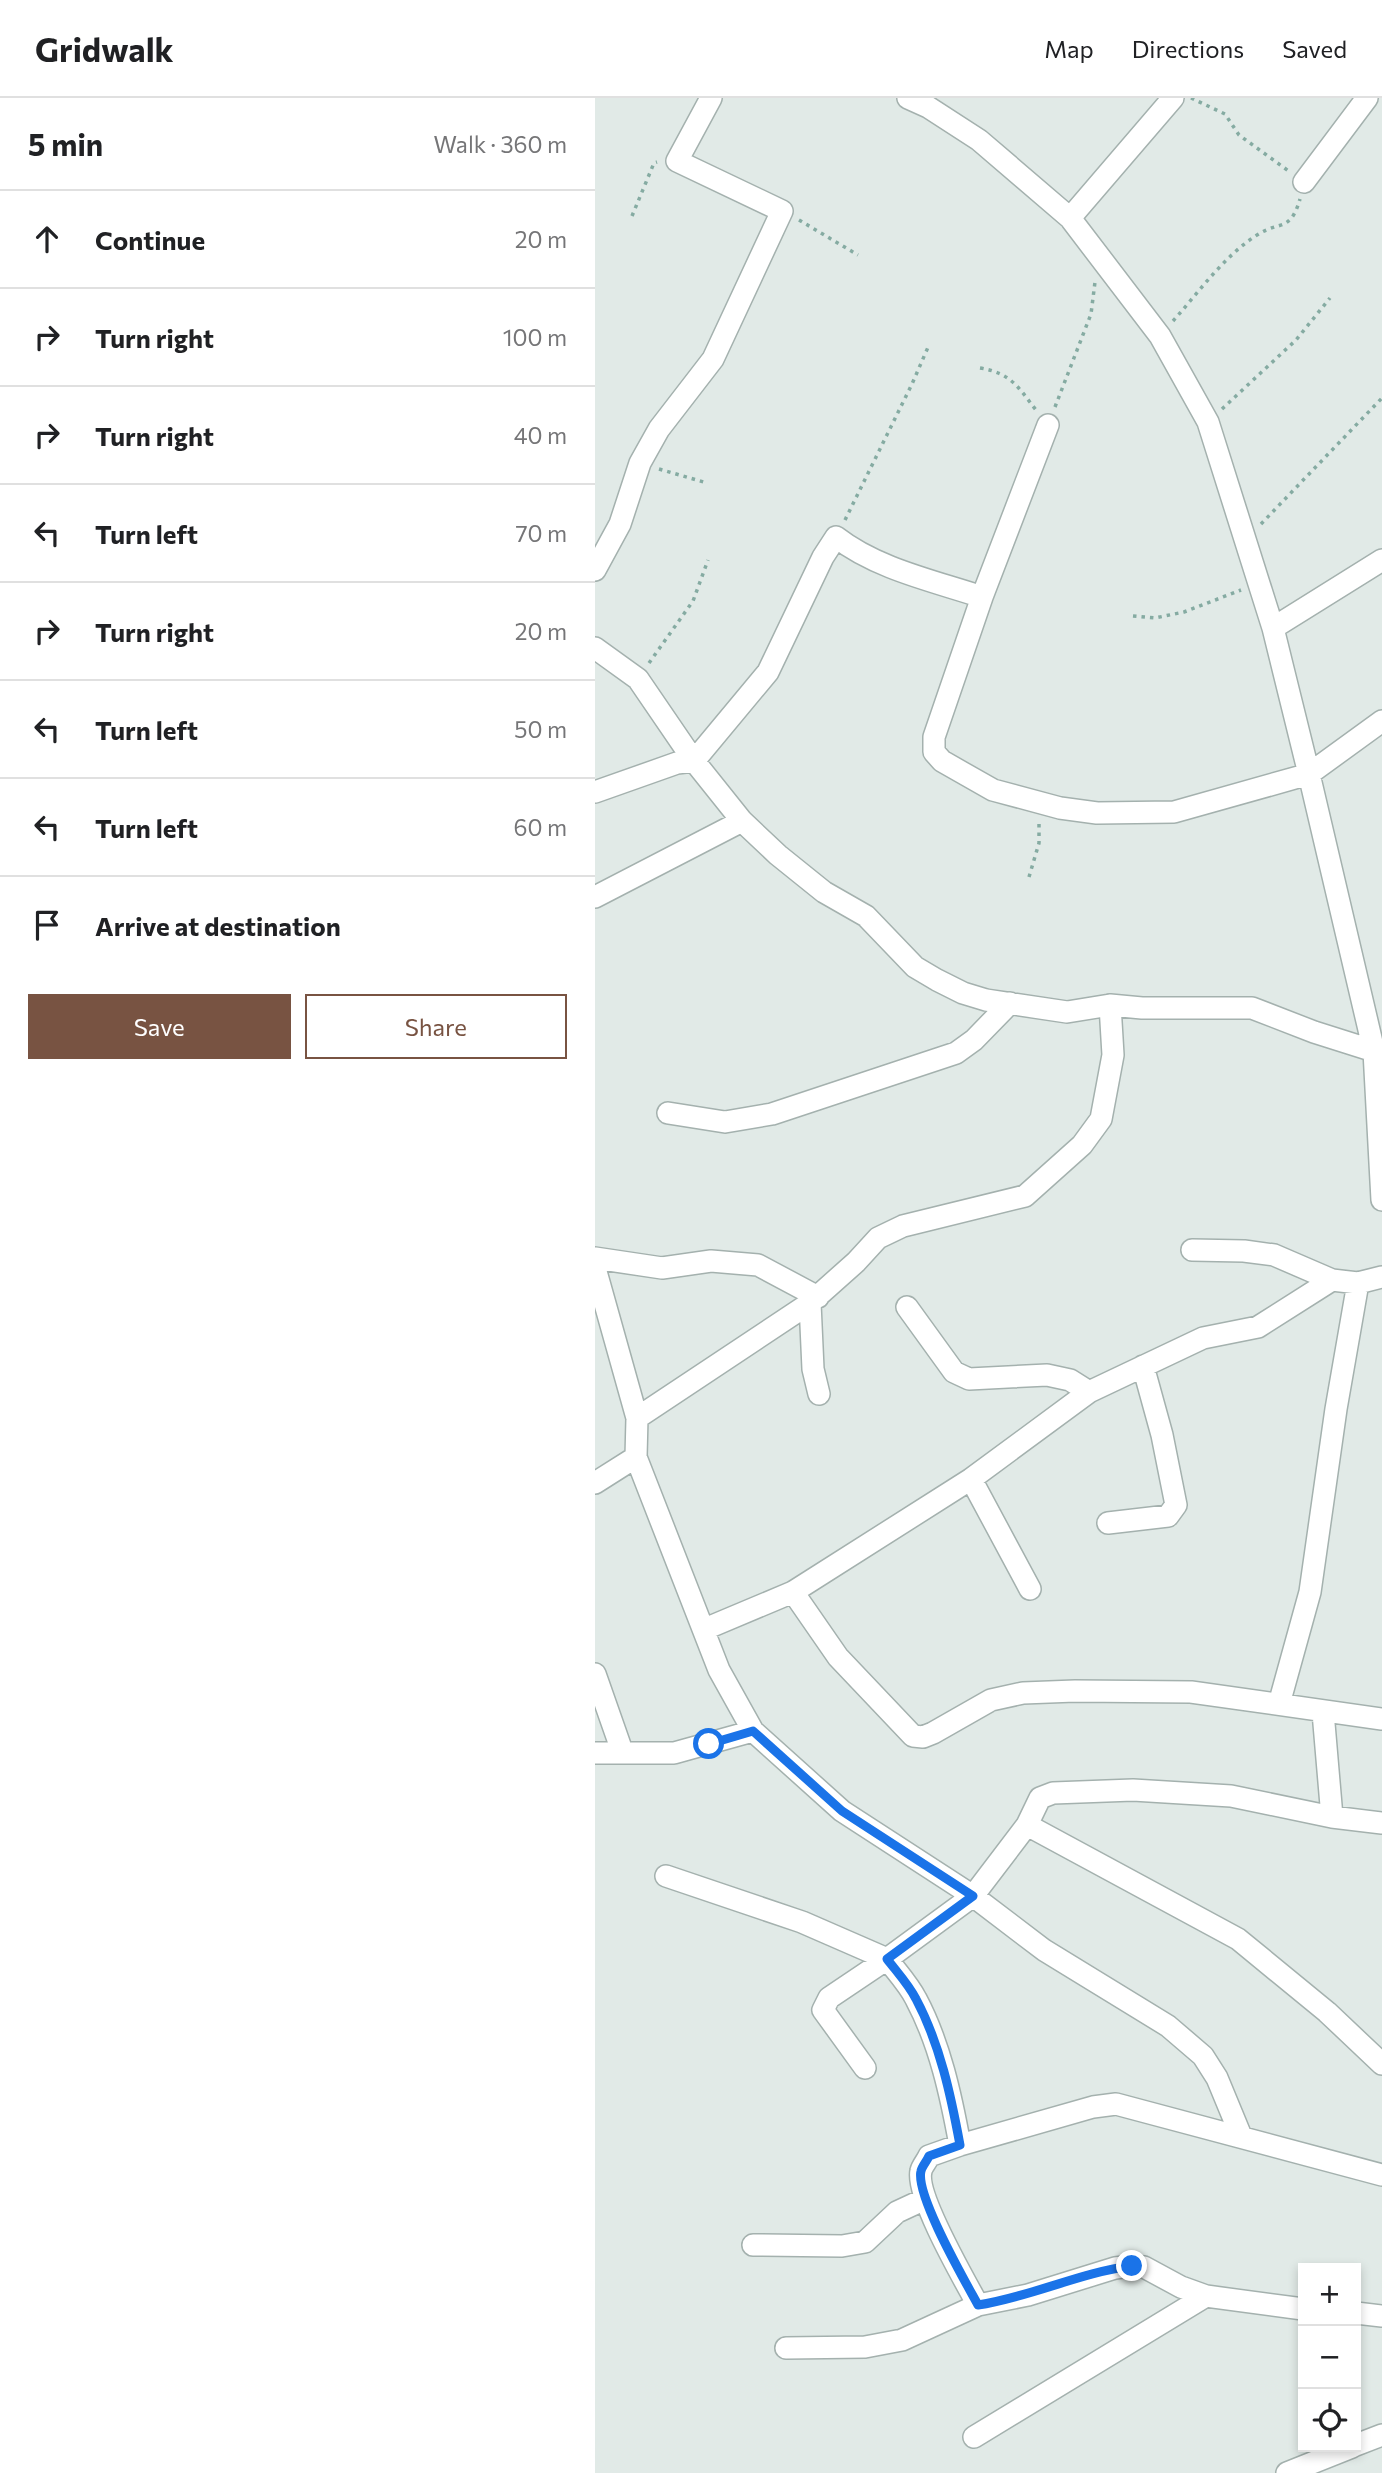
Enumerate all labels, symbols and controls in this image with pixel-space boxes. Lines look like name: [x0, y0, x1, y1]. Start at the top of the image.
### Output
text: Gridwalk: [35, 28, 174, 69]
text: Map: [1044, 34, 1094, 63]
text: Directions: [1132, 34, 1244, 63]
text: Saved: [1282, 34, 1347, 63]
text: 5 min: [28, 125, 103, 162]
text: Walk · 360 m: [434, 130, 567, 158]
icon: ahead: [28, 220, 66, 258]
text: Continue: [95, 224, 205, 255]
text: 20 m: [515, 225, 567, 253]
icon: right: [28, 318, 66, 356]
text: Turn right: [95, 322, 214, 353]
text: 100 m: [503, 323, 567, 351]
icon: right: [28, 416, 66, 454]
text: Turn right: [95, 420, 214, 451]
text: 40 m: [514, 421, 567, 449]
icon: left: [28, 514, 66, 552]
text: Turn left: [95, 518, 198, 549]
text: 70 m: [515, 519, 567, 547]
icon: right: [28, 612, 66, 650]
text: Turn right: [95, 616, 214, 647]
text: 20 m: [515, 617, 567, 645]
icon: left: [28, 710, 66, 748]
text: Turn left: [95, 714, 198, 745]
text: 50 m: [514, 715, 567, 743]
icon: left: [28, 808, 66, 846]
text: Turn left: [95, 812, 198, 843]
text: 60 m: [514, 813, 567, 841]
icon: arrive: [28, 906, 66, 944]
text: Arrive at destination: [95, 910, 341, 941]
button: Save: [28, 994, 291, 1059]
button: Share: [305, 994, 567, 1059]
route start: [693, 1728, 724, 1759]
route end: [1116, 2250, 1147, 2281]
map controls: [1298, 2263, 1361, 2452]
button: +: [1298, 2263, 1361, 2326]
button: −: [1298, 2326, 1361, 2389]
button: locate: [1298, 2389, 1361, 2452]

